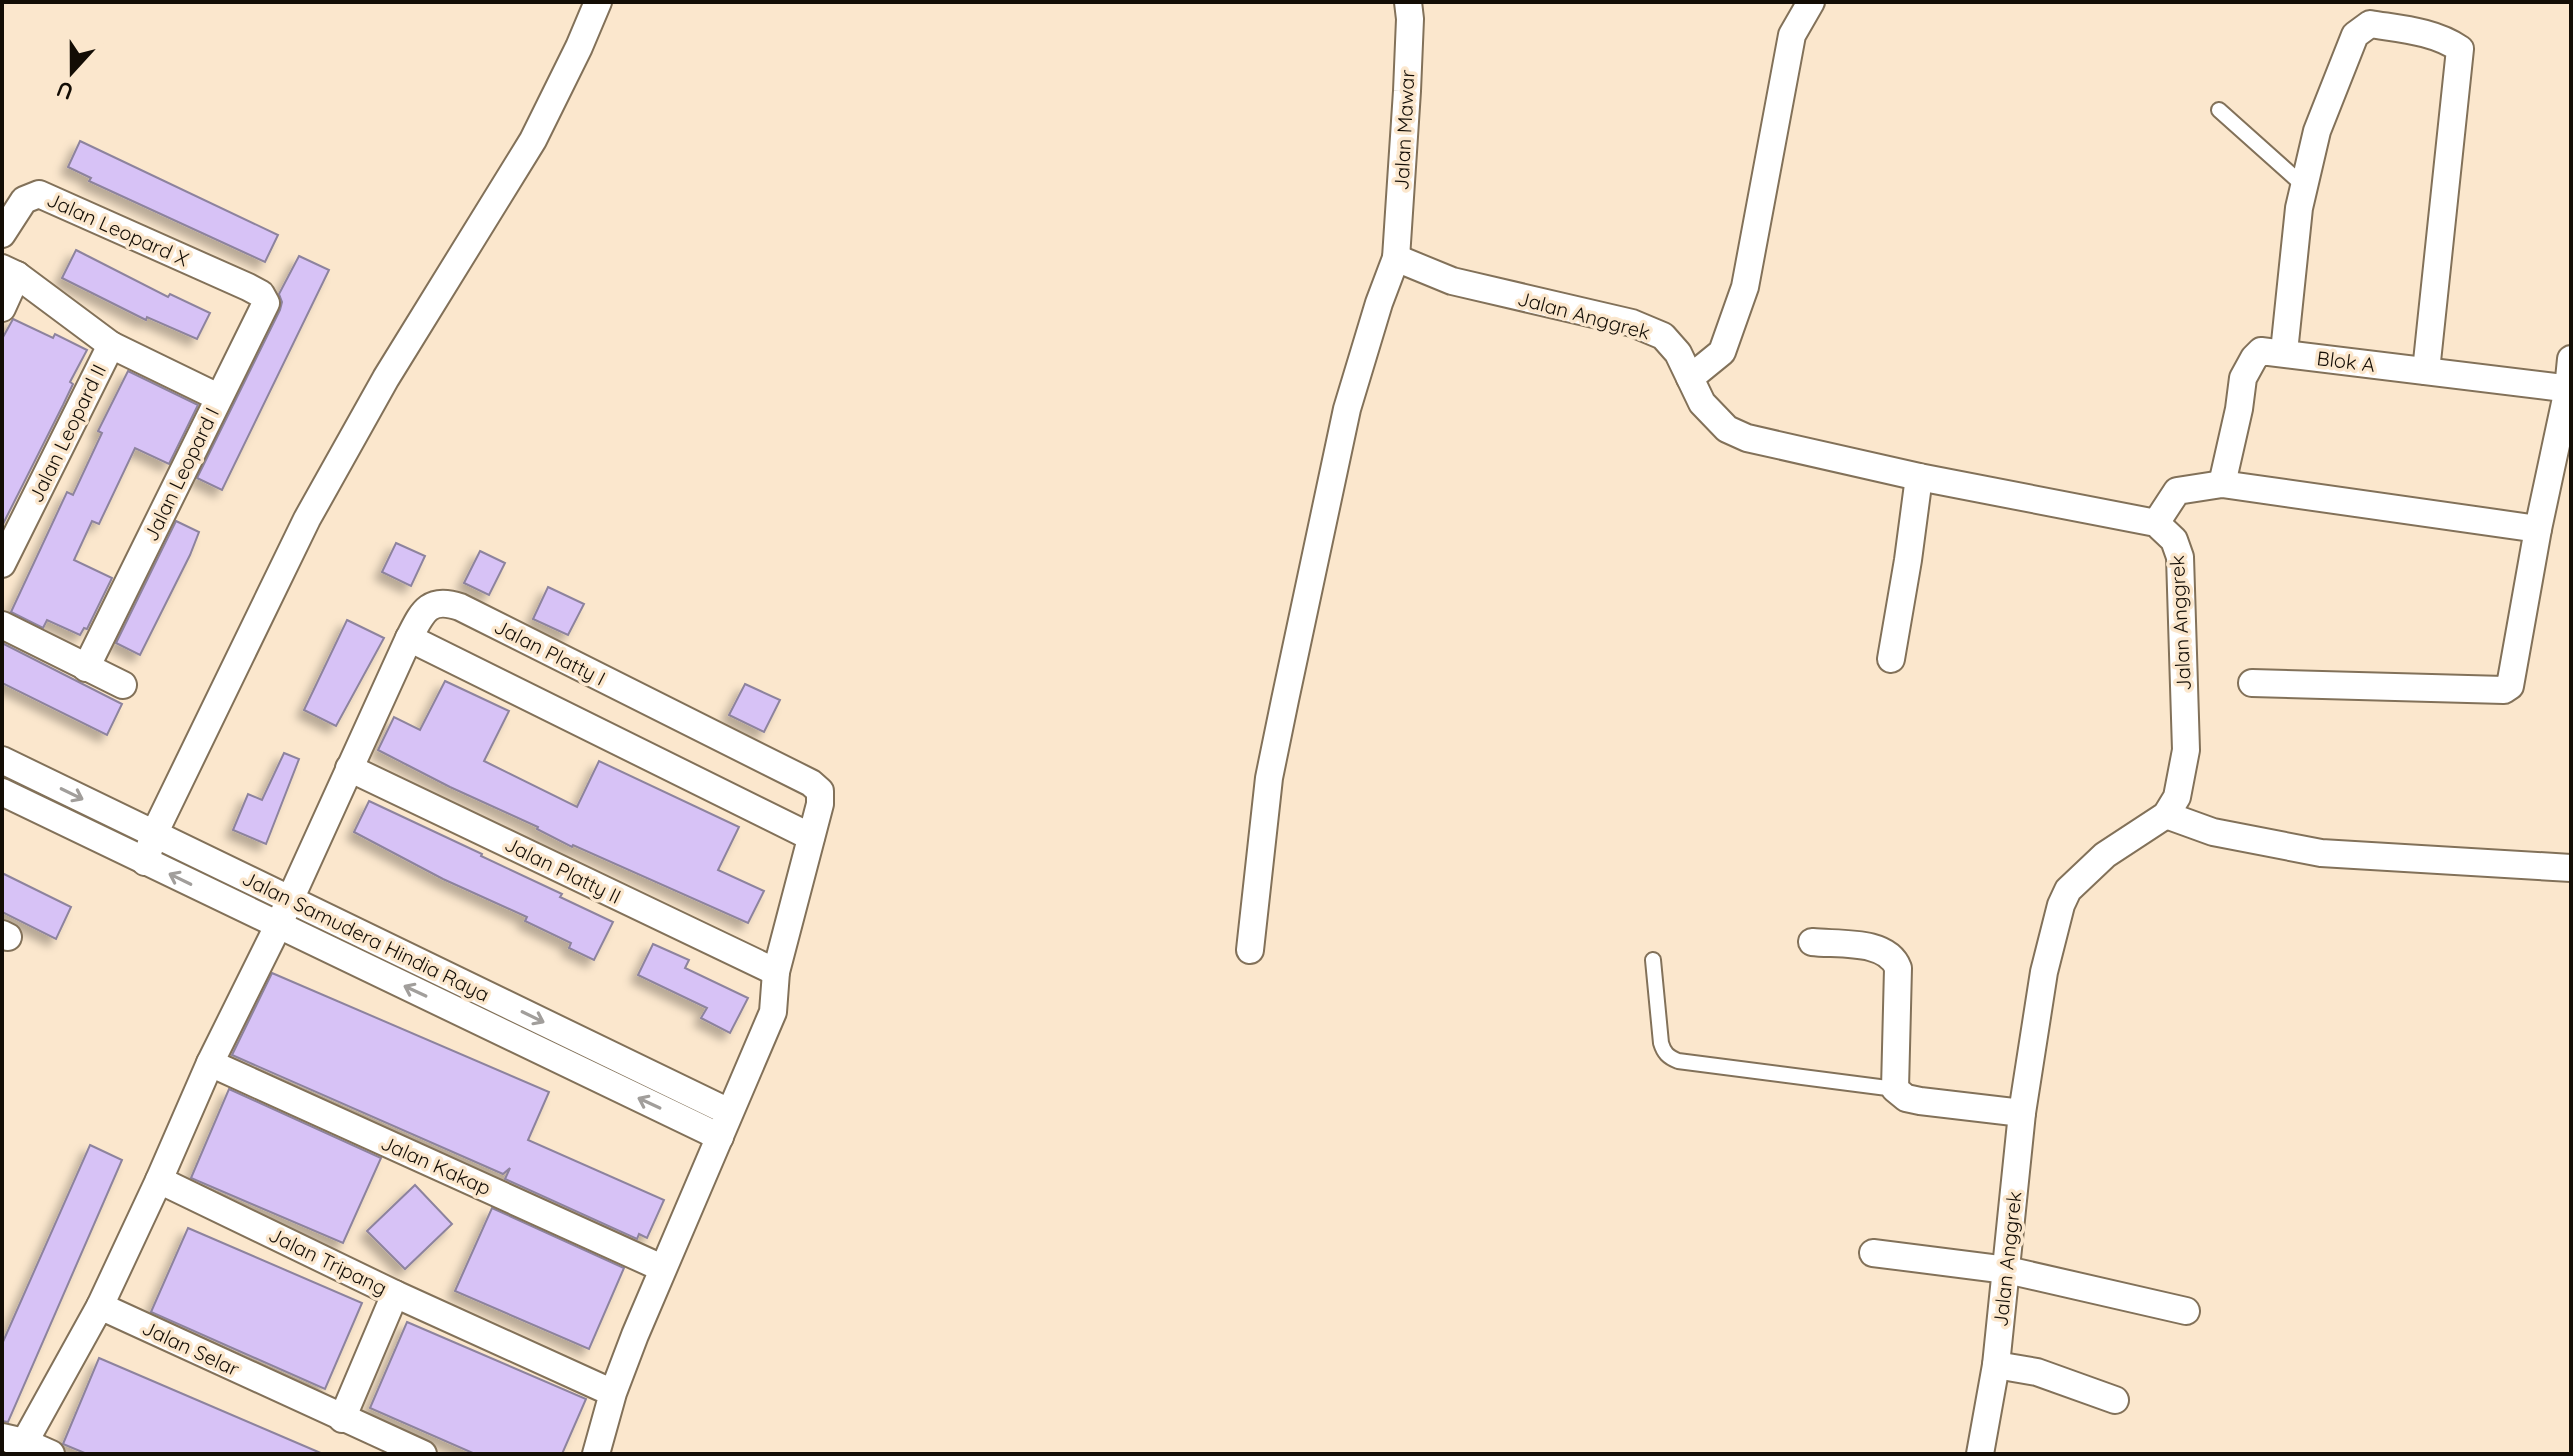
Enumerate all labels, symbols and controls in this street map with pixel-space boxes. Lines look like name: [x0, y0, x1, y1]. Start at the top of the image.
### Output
north arrow: [32, 32, 112, 112]
street label: Jalan Mawar: [1388, 69, 1420, 191]
text: U: [53, 75, 77, 107]
street label: Jalan Leopard X: [43, 187, 193, 271]
street label: Jalan Anggrek: [1515, 285, 1653, 345]
street label: Blok A: [2315, 345, 2377, 377]
street label: Jalan Leopard II: [23, 360, 111, 506]
street label: Jalan Leopard I: [138, 403, 224, 545]
street label: Jalan Anggrek: [2164, 554, 2196, 692]
street label: Jalan Platty I: [490, 613, 610, 691]
one-way arrow: [60, 787, 84, 803]
street label: Jalan Platty II: [501, 831, 625, 909]
street label: Jalan Samudera Hindia Raya: [238, 865, 494, 1007]
one-way arrow: [169, 871, 193, 886]
one-way arrow: [403, 983, 427, 998]
one-way arrow: [521, 1011, 544, 1026]
one-way arrow: [638, 1095, 662, 1110]
street label: Jalan Kakap: [377, 1130, 495, 1200]
street label: Jalan Anggrek: [1987, 1190, 2027, 1328]
street label: Jalan Tripang: [265, 1222, 391, 1300]
street label: Jalan Selar: [138, 1315, 244, 1381]

